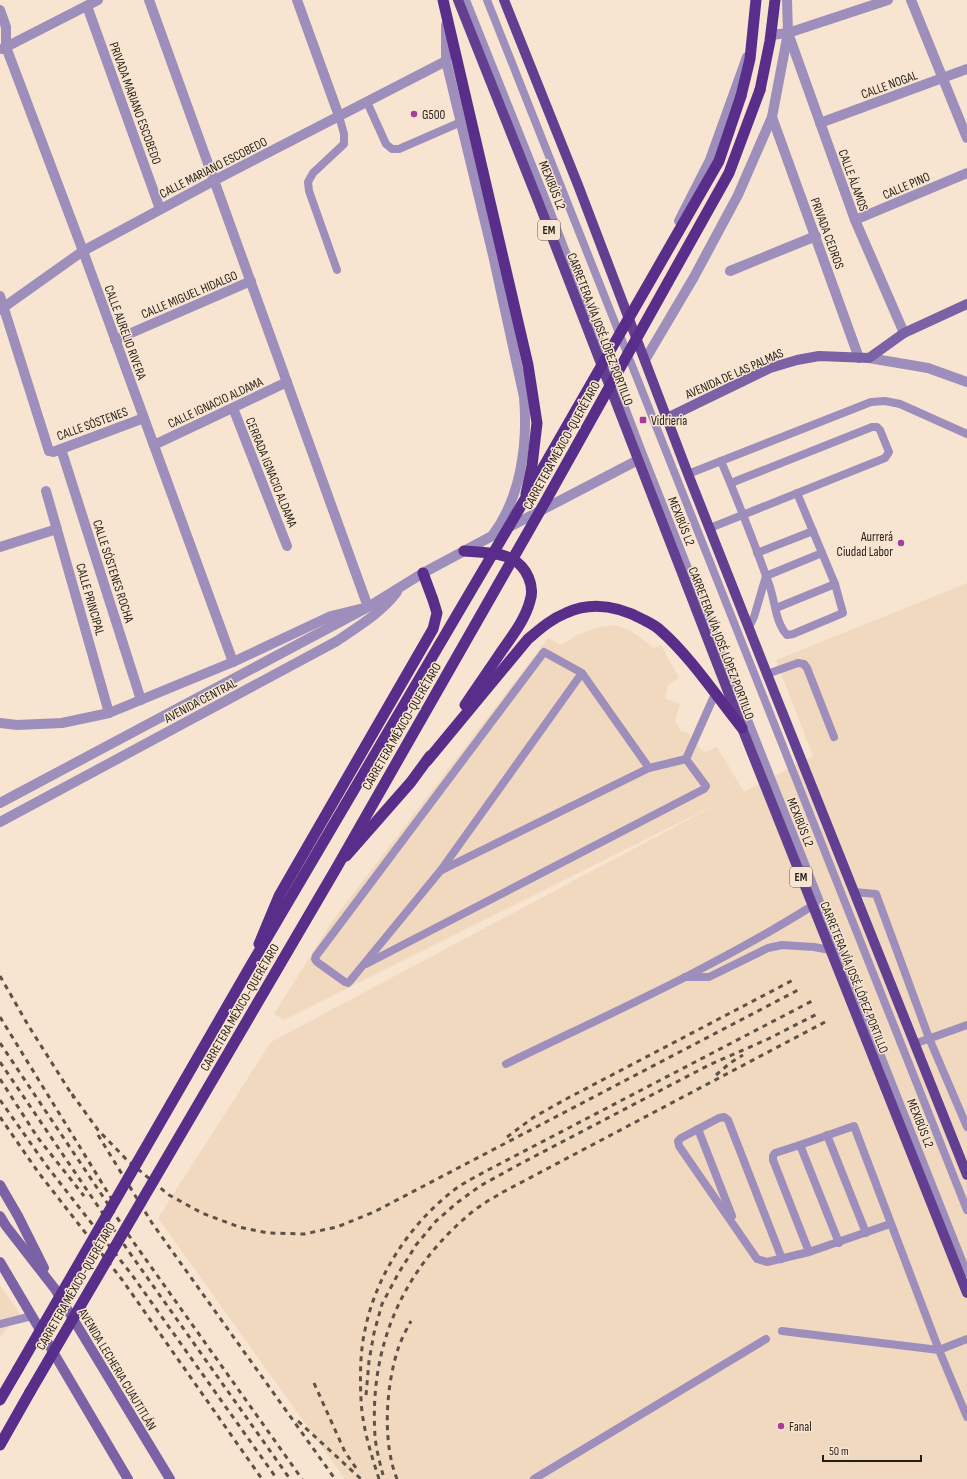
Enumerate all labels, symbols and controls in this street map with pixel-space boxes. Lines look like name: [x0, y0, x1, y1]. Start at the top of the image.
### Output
street label: PRIVADA MARIANO ESCOBEDO: [105, 40, 165, 167]
street label: CALLE NOGAL: [859, 67, 920, 103]
place label: G500: [422, 107, 446, 123]
marker: G500: [409, 109, 419, 119]
street label: CALLE MARIANO ESCOBEDO: [157, 134, 270, 202]
street label: CALLE ÁLAMOS: [834, 147, 872, 214]
street label: MEXIBÚS L2: [535, 159, 569, 212]
street label: CALLE PINO: [880, 169, 933, 203]
street label: PRIVADA CEDROS: [807, 195, 848, 272]
road number: EM: [538, 220, 560, 240]
street label: CARRETERA VÍA JOSÉ LÓPEZ PORTILLO: [564, 251, 637, 408]
street label: CALLE MIGUEL HIDALGO: [139, 267, 240, 322]
street label: CALLE AURELIO RIVERA: [101, 283, 150, 382]
street label: AVENIDA DE LAS PALMAS: [682, 345, 786, 403]
street label: CALLE IGNACIO ALDAMA: [165, 374, 266, 432]
street label: CARRETERA MÉXICO-QUERÉTARO: [520, 379, 604, 512]
street label: CALLE SÓSTENES: [55, 404, 130, 444]
place label: Vidrieria: [651, 413, 687, 429]
street label: CERRADA IGNACIO ALDAMA: [242, 415, 301, 530]
marker: Vidrieria: [638, 415, 648, 425]
street label: MEXIBÚS L2: [664, 495, 698, 548]
street label: CALLE SÓSTENES ROCHA: [89, 518, 137, 625]
place label: Aurrerá Ciudad Labor: [837, 529, 893, 560]
marker: Aurrerá Ciudad Labor: [896, 538, 906, 548]
street label: CALLE PRINCIPAL: [72, 561, 108, 637]
street label: CARRETERA VÍA JOSÉ LÓPEZ PORTILLO: [685, 565, 758, 722]
street label: CARRETERA MÉXICO-QUERÉTARO: [359, 660, 445, 793]
street label: AVENIDA CENTRAL: [161, 675, 239, 727]
street label: MEXIBÚS L2: [783, 796, 817, 849]
road number: EM: [790, 867, 812, 887]
street label: CARRETERA VÍA JOSÉ LÓPEZ PORTILLO: [816, 899, 892, 1056]
street label: CARRETERA MÉXICO-QUERÉTARO: [197, 941, 283, 1074]
street label: MEXIBÚS L2: [903, 1097, 937, 1150]
street label: CARRETERA MÉXICO-QUERÉTARO: [33, 1220, 119, 1353]
street label: AVENIDA LECHERIA CUAUTITLÁN: [74, 1305, 160, 1433]
place label: Fanal: [789, 1419, 812, 1435]
marker: Fanal: [776, 1421, 786, 1431]
scale bar: [823, 1437, 921, 1463]
text: 50 m: [829, 1444, 849, 1459]

